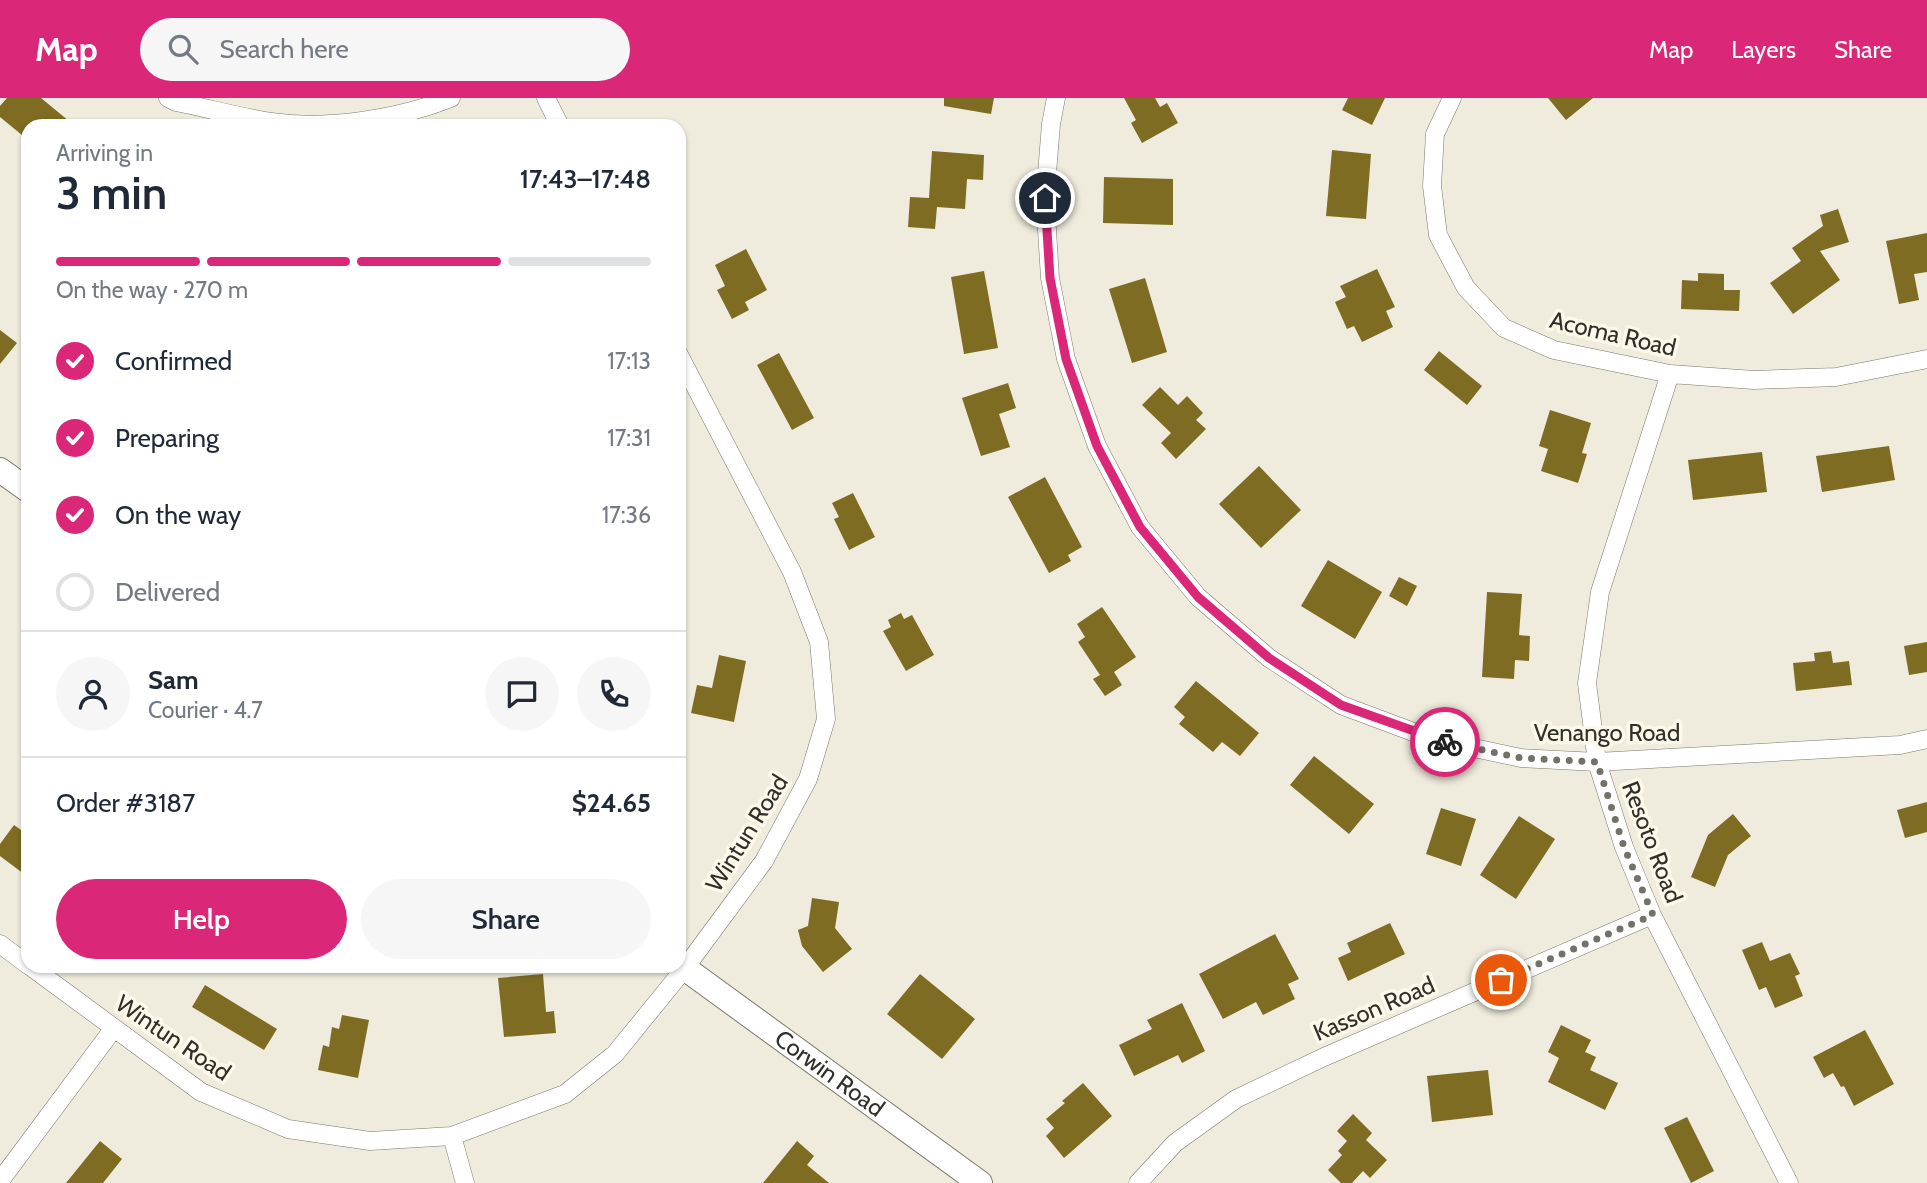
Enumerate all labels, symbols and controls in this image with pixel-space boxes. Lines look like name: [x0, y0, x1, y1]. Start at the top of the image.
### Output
search box: [140, 18, 630, 81]
text: Map: [35, 29, 98, 69]
icon: search: [164, 30, 202, 68]
text: Search here: [220, 33, 349, 65]
text: Map: [1649, 35, 1693, 64]
text: Layers: [1731, 35, 1796, 64]
text: Share: [1834, 35, 1892, 64]
text: Arriving in: [56, 139, 153, 167]
text: 17:43–17:48: [520, 163, 651, 195]
text: 3 min: [56, 165, 167, 221]
pin: [1015, 168, 1075, 228]
icon: home: [1026, 179, 1064, 217]
text: On the way · 270 m: [56, 276, 248, 304]
street label: Acoma Road: [1547, 305, 1679, 362]
icon: check: [56, 342, 94, 380]
text: Confirmed: [115, 345, 232, 377]
text: 17:13: [607, 347, 651, 375]
icon: check: [56, 419, 94, 457]
text: Preparing: [115, 422, 219, 454]
text: 17:31: [607, 424, 651, 452]
icon: check: [56, 496, 94, 534]
text: On the way: [115, 499, 241, 531]
text: 17:36: [602, 501, 651, 529]
text: Delivered: [115, 576, 220, 608]
button: person: [56, 657, 130, 731]
button: chat: [485, 657, 559, 731]
button: phone: [577, 657, 651, 731]
text: Sam: [148, 664, 199, 696]
text: Courier · 4.7: [148, 696, 263, 724]
courier: [1410, 707, 1480, 777]
street label: Venango Road: [1534, 718, 1680, 747]
icon: bike: [1426, 723, 1464, 761]
street label: Wintun Road: [699, 769, 794, 897]
street label: Resoto Road: [1616, 777, 1689, 907]
text: Order #3187: [56, 787, 195, 819]
text: $24.65: [572, 787, 651, 819]
button: Help: [56, 879, 347, 959]
button: Share: [361, 879, 651, 959]
pin: [1471, 950, 1531, 1010]
icon: bag: [1482, 961, 1520, 999]
street label: Kasson Road: [1309, 970, 1439, 1047]
street label: Wintun Road: [110, 989, 236, 1087]
street label: Corwin Road: [769, 1023, 890, 1123]

